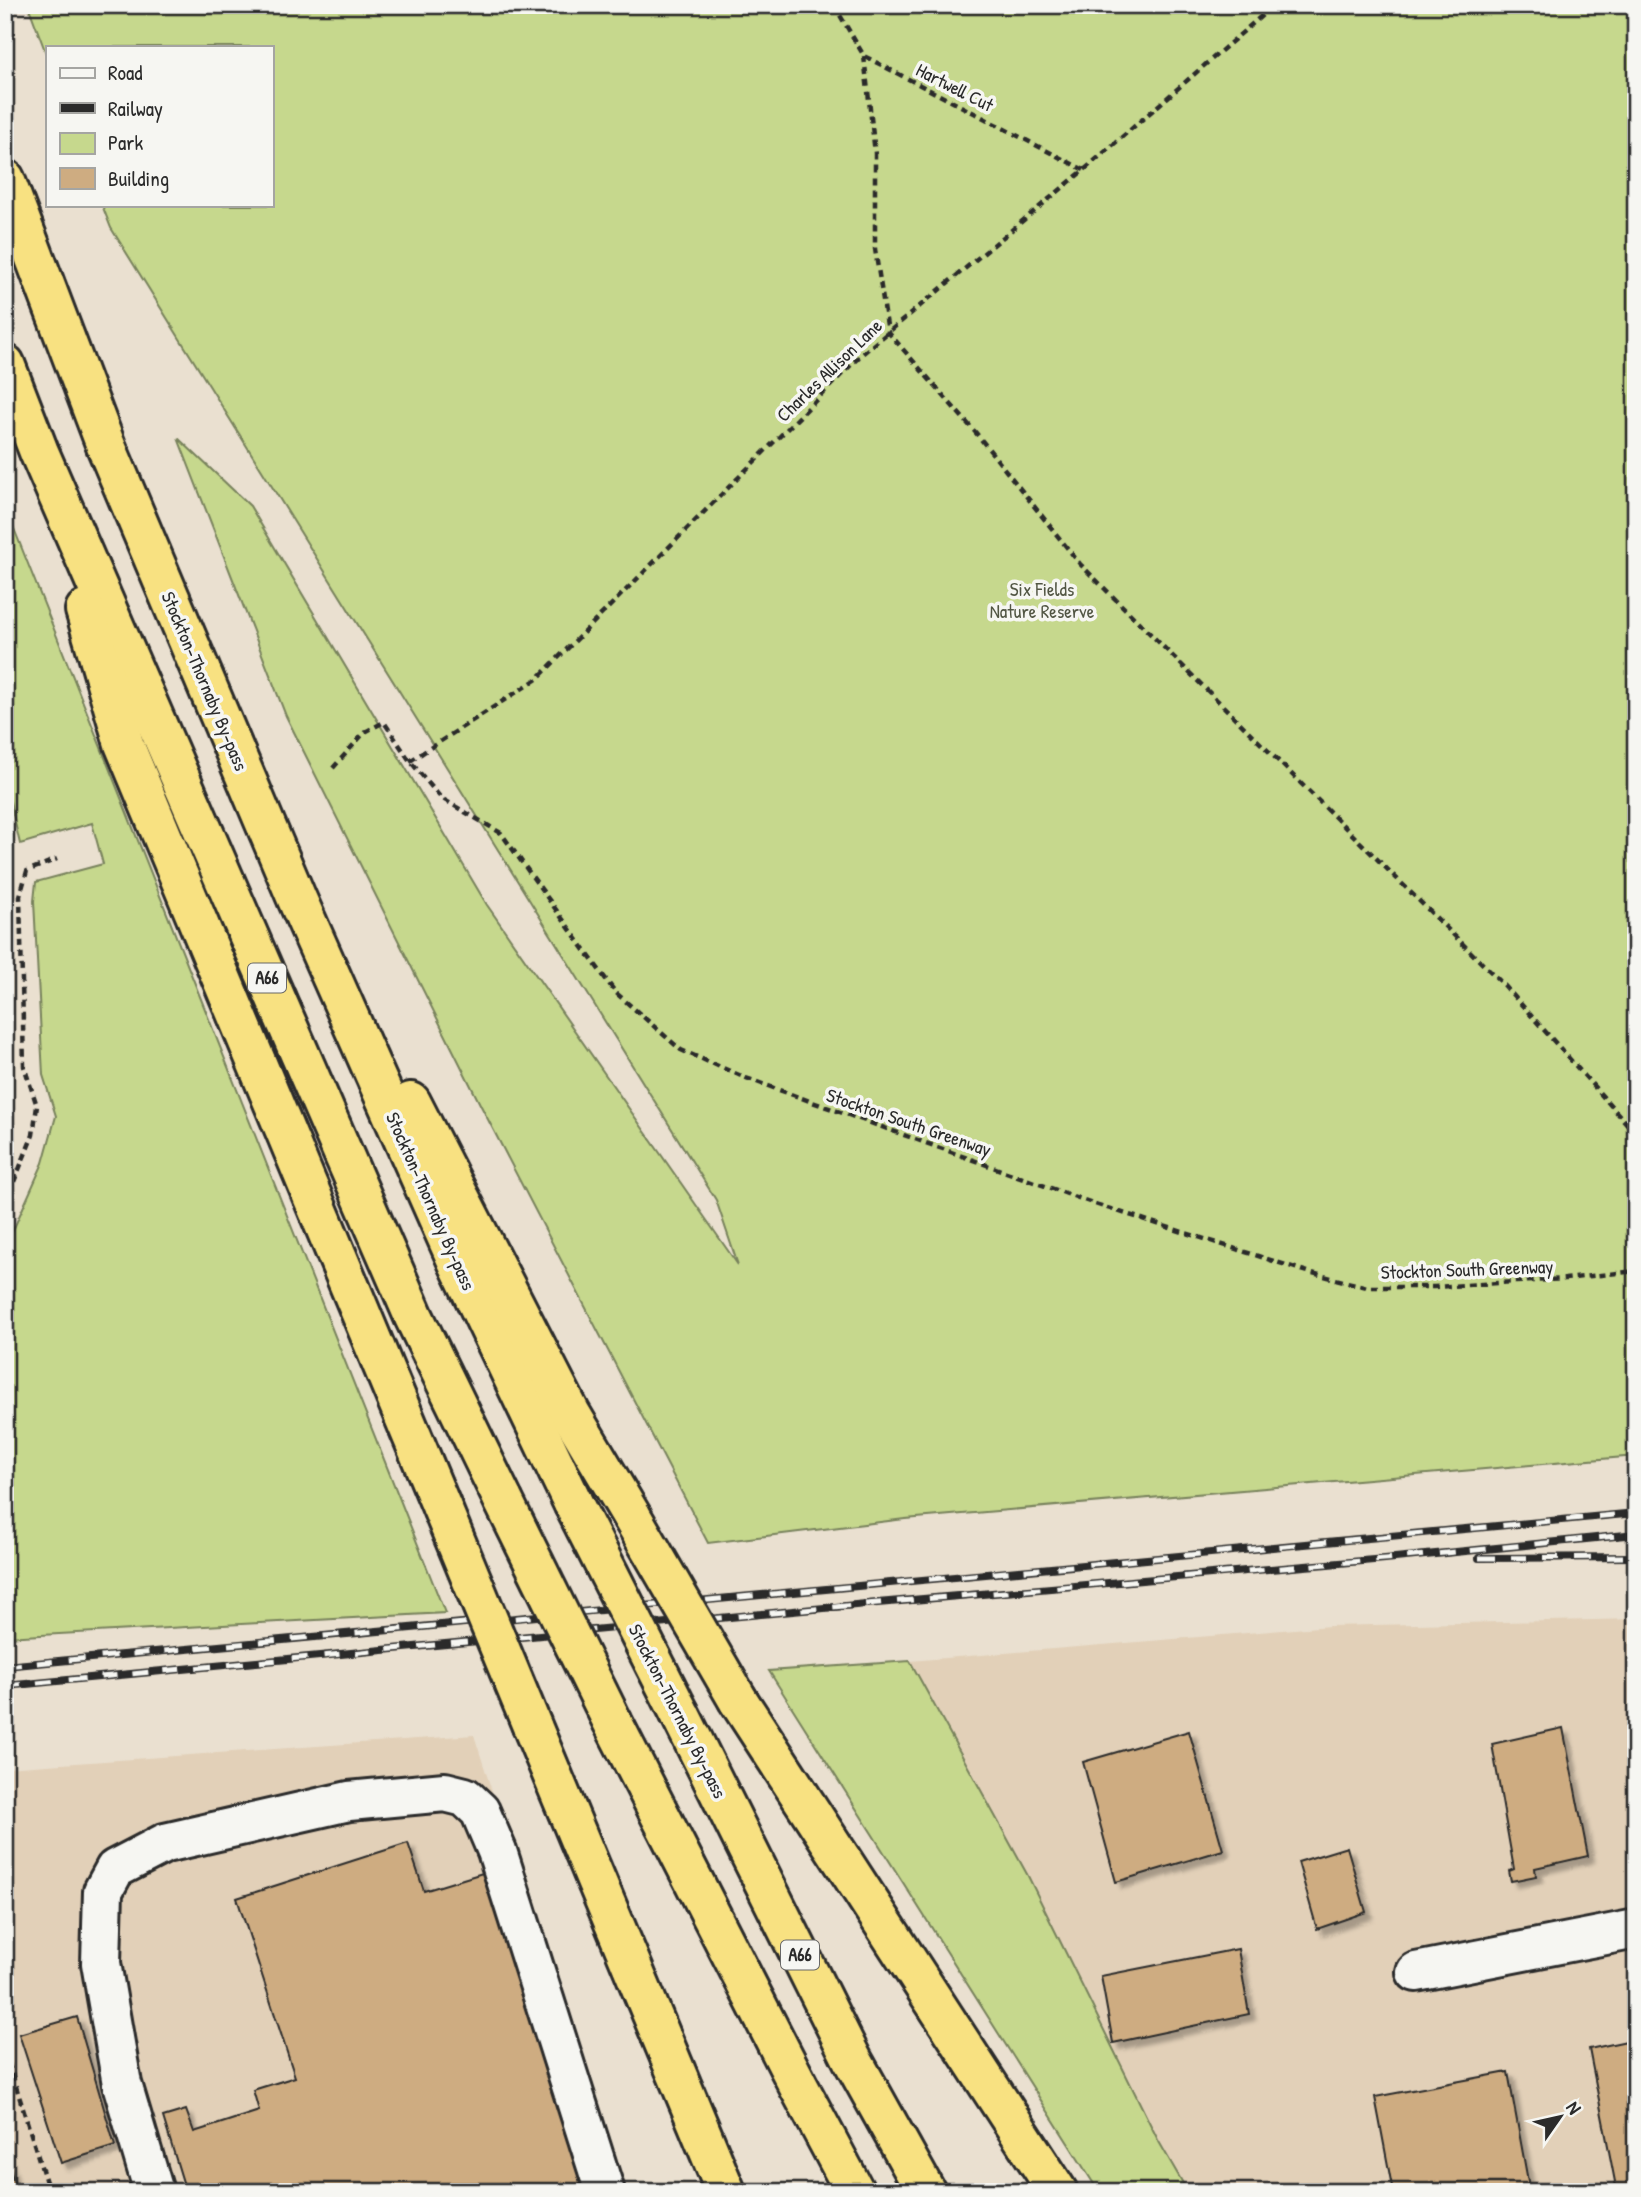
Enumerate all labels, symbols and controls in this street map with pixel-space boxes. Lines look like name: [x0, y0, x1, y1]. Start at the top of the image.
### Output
legend: [46, 46, 273, 206]
street label: Hartwell Cut: [912, 56, 999, 118]
text: Road: [108, 58, 142, 87]
text: Railway: [108, 94, 163, 123]
text: Park: [108, 128, 143, 157]
text: Building: [108, 164, 169, 193]
street label: Charles Allison Lane: [770, 312, 888, 427]
park label: Six Fields Nature Reserve: [990, 576, 1095, 624]
street label: Stockton-Thornaby By-pass: [155, 587, 255, 775]
road number: A66: [248, 964, 286, 993]
street label: Stockton South Greenway: [823, 1082, 995, 1162]
street label: Stockton-Thornaby By-pass: [380, 1108, 482, 1294]
street label: Stockton South Greenway: [1380, 1253, 1554, 1285]
street label: Stockton-Thornaby By-pass: [623, 1619, 733, 1803]
road number: A66: [781, 1940, 819, 1969]
north arrow: [1526, 2082, 1596, 2152]
text: N: [1560, 2096, 1588, 2119]

